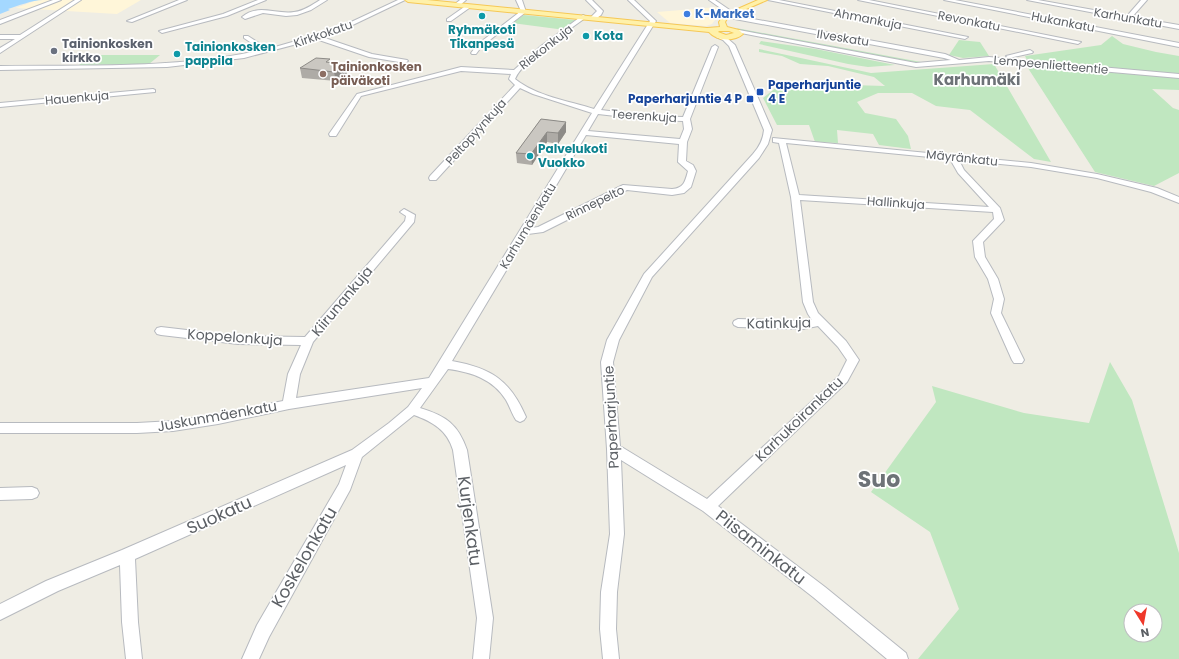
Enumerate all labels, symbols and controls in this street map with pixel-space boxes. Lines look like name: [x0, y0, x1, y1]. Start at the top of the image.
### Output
street label: Karhunkatu: [1093, 3, 1164, 32]
street label: Ahmankuja: [833, 4, 904, 33]
place label: K-Market: [695, 5, 754, 22]
street label: Revonkatu: [936, 6, 1002, 35]
street label: Hukankatu: [1030, 7, 1096, 36]
marker: K-Market: [682, 9, 692, 19]
marker: Ryhmäkoti Tikanpesä: [477, 11, 487, 21]
street label: Kirkkokatu: [291, 16, 354, 51]
street label: Riekonkuja: [515, 20, 576, 73]
place label: Ryhmäkoti Tikanpesä: [448, 21, 516, 52]
street label: Ilveskatu: [816, 25, 870, 50]
place label: Kota: [594, 27, 623, 44]
marker: Kota: [581, 31, 591, 41]
place label: Tainionkosken kirkko: [62, 35, 153, 66]
place label: Tainionkosken pappila: [185, 38, 276, 69]
marker: Tainionkosken kirkko: [49, 46, 59, 56]
marker: Tainionkosken pappila: [172, 49, 182, 59]
street label: Lempeenlietteentie: [993, 51, 1109, 78]
place label: Tainionkosken päiväkoti: [331, 58, 422, 89]
marker: Tainionkosken päiväkoti: [318, 69, 328, 79]
district label: Karhumäki: [933, 69, 1021, 90]
place label: Paperharjuntie 4 E: [768, 76, 862, 107]
street label: Hauenkuja: [44, 86, 110, 109]
marker: Paperharjuntie 4 E: [755, 87, 765, 97]
place label: Paperharjuntie 4 P: [628, 90, 742, 107]
marker: Paperharjuntie 4 P: [745, 94, 755, 104]
street label: Peltopyynkuja: [441, 95, 510, 168]
street label: Teerenkuja: [611, 105, 678, 126]
place label: Palvelukoti Vuokko: [538, 140, 607, 171]
street label: Mäyränkatu: [925, 145, 999, 170]
marker: Palvelukoti Vuokko: [525, 151, 535, 161]
street label: Karhumäenkatu: [495, 180, 560, 272]
street label: Rinnepelto: [562, 181, 627, 224]
street label: Hallinkuja: [867, 192, 926, 213]
street label: Kiirunankuja: [307, 262, 377, 340]
street label: Katinkuja: [747, 312, 811, 334]
street label: Koppelonkuja: [187, 324, 283, 350]
street label: Paperharjuntie: [598, 365, 624, 469]
street label: Karhukoirankatu: [751, 372, 847, 466]
street label: Juskunmäenkatu: [156, 396, 278, 436]
district label: Suo: [858, 464, 900, 495]
street label: Kurjenkatu: [452, 475, 488, 567]
street label: Suokatu: [183, 490, 255, 540]
street label: Koskelonkatu: [265, 502, 343, 612]
street label: Piisaminkatu: [711, 504, 811, 590]
north arrow: [1123, 603, 1163, 643]
text: N: [1139, 624, 1150, 641]

